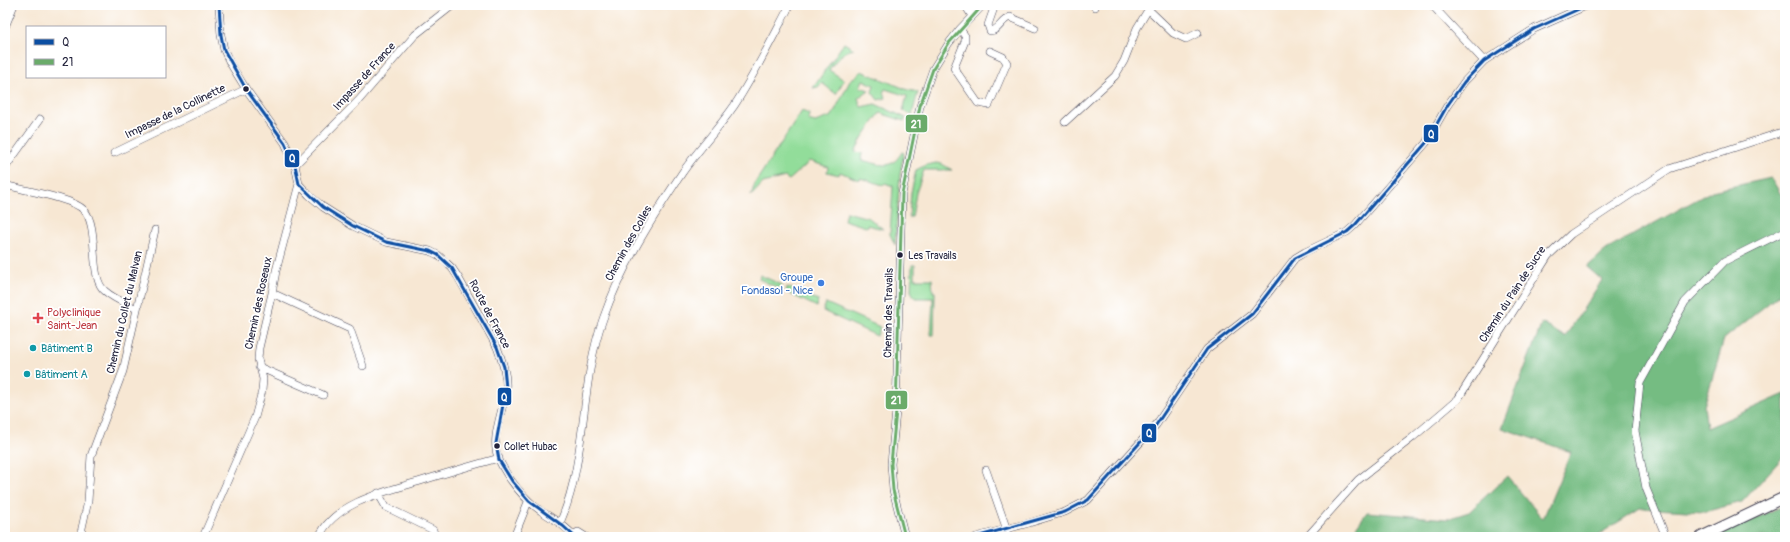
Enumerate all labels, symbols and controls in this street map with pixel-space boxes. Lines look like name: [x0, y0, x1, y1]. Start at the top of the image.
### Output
legend: [26, 26, 166, 78]
text: Q: [62, 35, 69, 50]
street label: Impasse de France: [331, 39, 399, 113]
text: 21: [62, 55, 73, 70]
street label: Impasse de la Collinette: [123, 81, 228, 141]
unlabelled marker: [241, 84, 251, 94]
line badge: 21: [905, 114, 928, 133]
text: 21: [911, 118, 921, 131]
line badge: Q: [1423, 124, 1439, 143]
text: Q: [1428, 128, 1435, 141]
line badge: Q: [284, 149, 300, 168]
text: Q: [289, 152, 296, 165]
street label: Chemin des Colles: [602, 203, 655, 283]
street label: Chemin du Pain de Sucre: [1476, 243, 1549, 345]
street label: Chemin du Collet du Malvan: [104, 249, 145, 375]
marker: Les Travails: [895, 250, 905, 260]
place label: Les Travails: [908, 250, 957, 262]
street label: Chemin des Roseaux: [242, 256, 275, 351]
street label: Chemin des Travails: [881, 268, 896, 358]
place label: Groupe Fondasol - Nice: [741, 271, 814, 297]
street label: Route de France: [466, 278, 513, 351]
marker: Groupe Fondasol - Nice: [816, 278, 826, 288]
place label: Polyclinique Saint-Jean: [47, 306, 101, 332]
marker: Polyclinique Saint-Jean: [32, 312, 44, 324]
place label: Bâtiment B: [41, 342, 93, 355]
marker: Bâtiment B: [28, 343, 38, 353]
place label: Bâtiment A: [35, 368, 88, 381]
marker: Bâtiment A: [22, 369, 32, 379]
line badge: Q: [497, 387, 512, 406]
line badge: 21: [885, 390, 908, 410]
text: Q: [501, 391, 508, 404]
text: 21: [891, 394, 901, 407]
line badge: Q: [1141, 423, 1157, 443]
text: Q: [1146, 427, 1153, 440]
marker: Collet Hubac: [492, 441, 502, 451]
place label: Collet Hubac: [504, 441, 557, 453]

